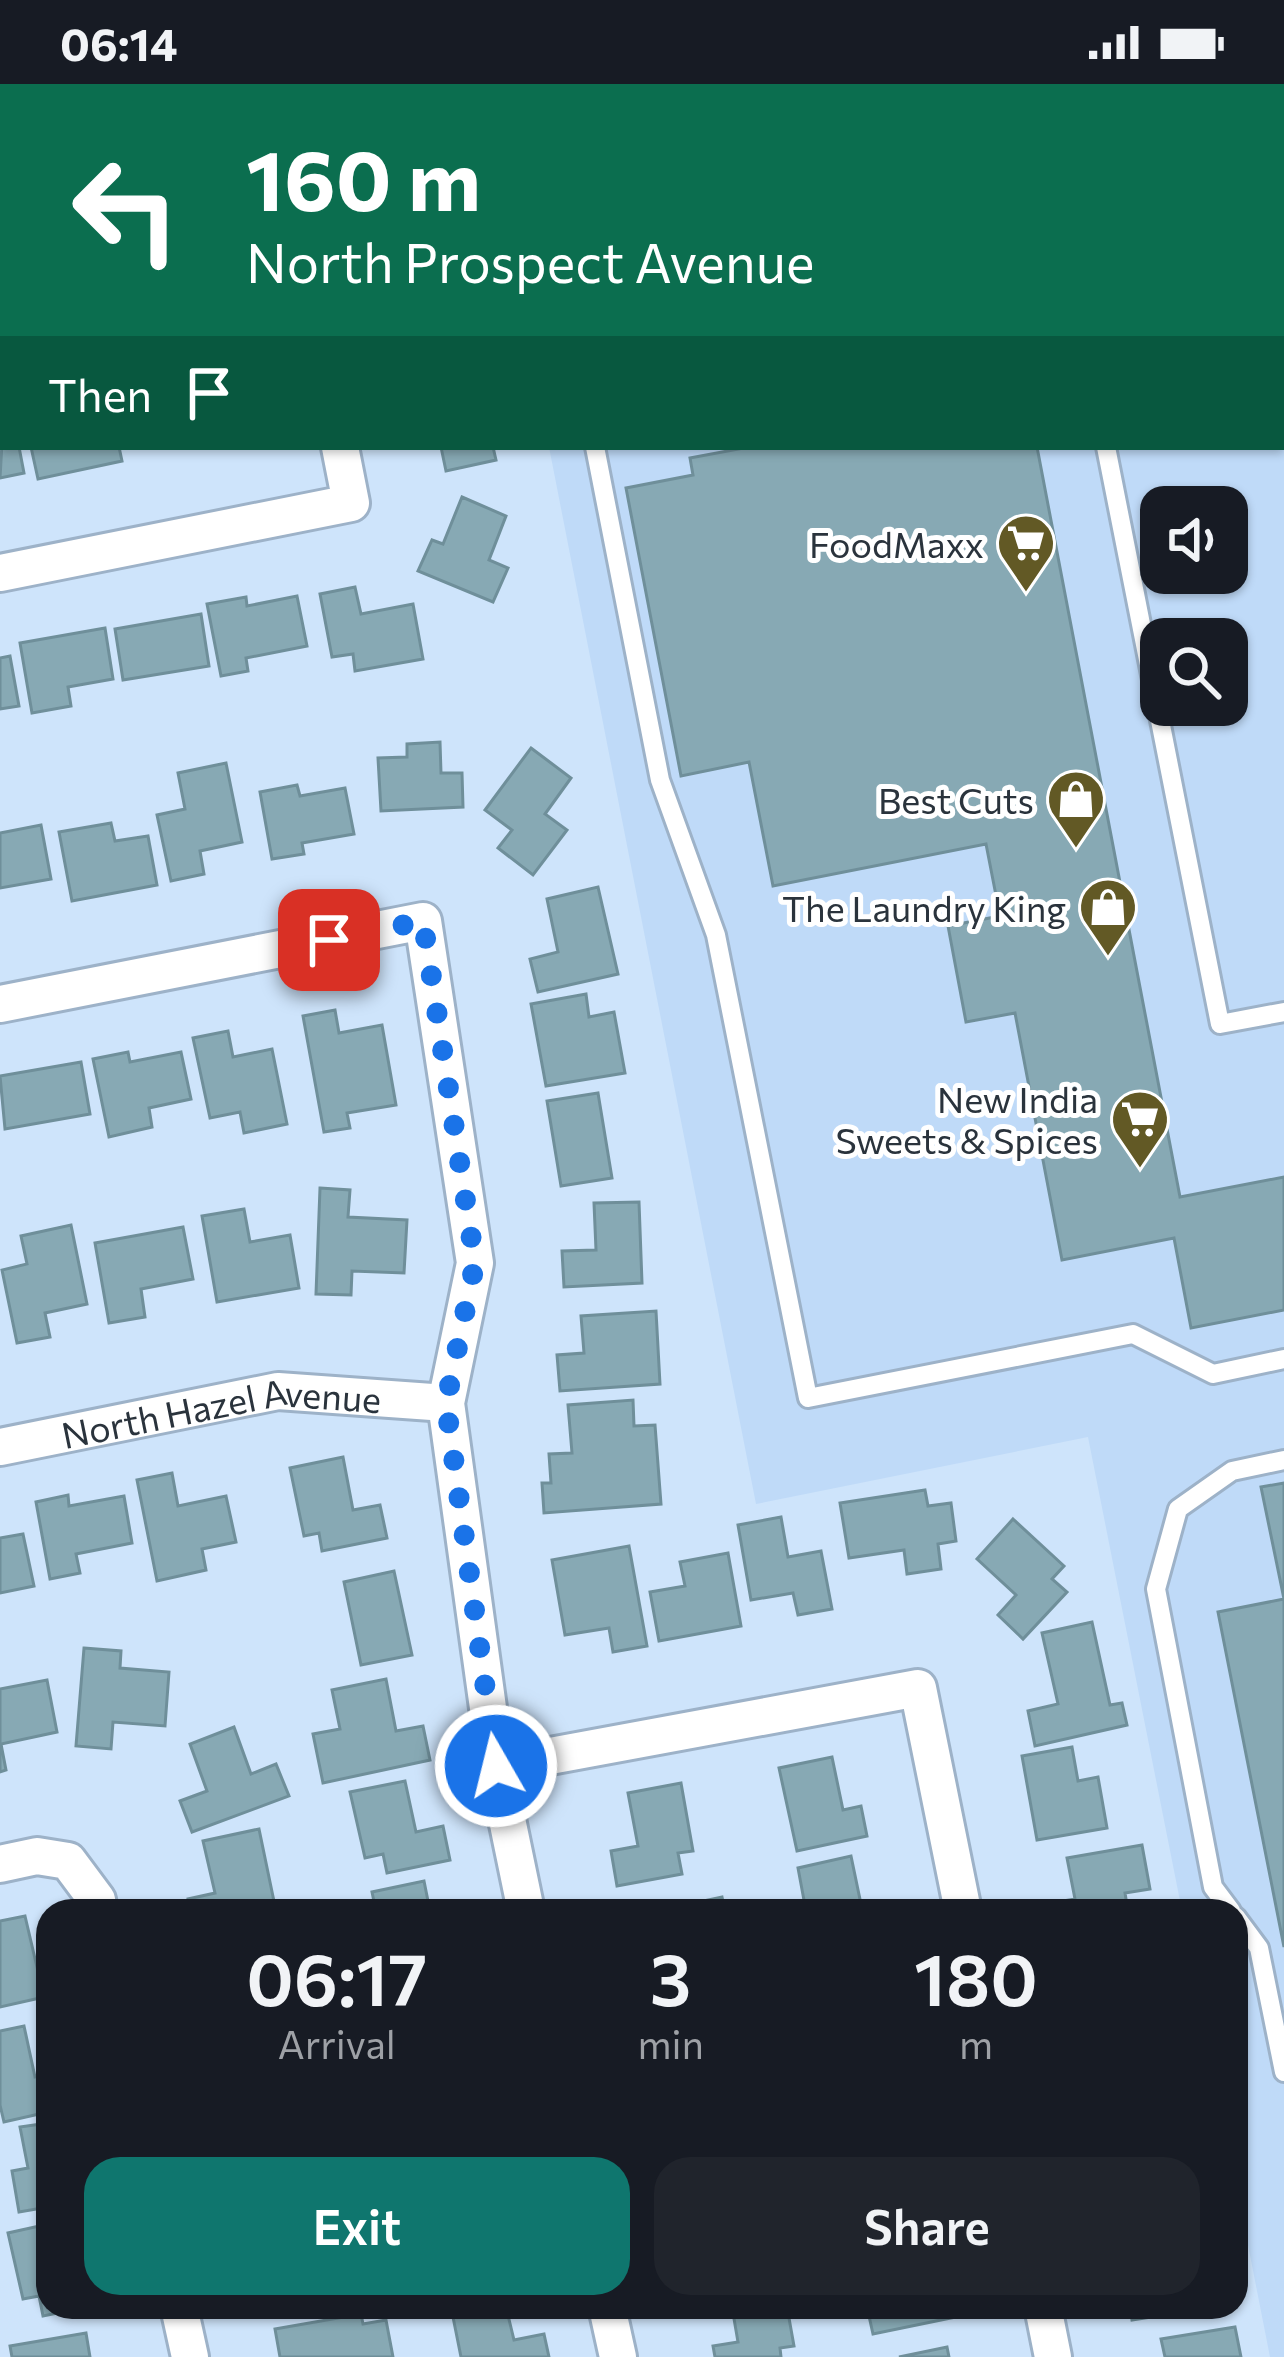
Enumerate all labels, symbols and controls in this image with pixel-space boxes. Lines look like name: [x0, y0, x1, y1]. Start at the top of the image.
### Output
text: 06:14: [60, 15, 178, 70]
text: 160 m: [246, 126, 481, 228]
icon: left: [48, 132, 204, 288]
text: North Prospect Avenue: [246, 228, 814, 294]
icon: arrive: [176, 360, 242, 426]
text: Then: [48, 366, 152, 421]
map controls: [1140, 486, 1248, 726]
button: sound: [1140, 486, 1248, 594]
supermarket icon: FoodMaxx: [995, 512, 1057, 594]
place label: FoodMaxx: [809, 521, 984, 565]
button: search: [1140, 618, 1248, 726]
shop icon: Best Cuts: [1045, 768, 1107, 850]
place label: Best Cuts: [878, 777, 1034, 821]
shop icon: The Laundry King: [1077, 876, 1139, 958]
place label: The Laundry King: [782, 885, 1066, 929]
pin: [278, 889, 380, 991]
icon: arrive: [296, 907, 362, 973]
place label: New India Sweets & Spices: [836, 1076, 1098, 1161]
supermarket icon: New India Sweets & Spices: [1109, 1088, 1171, 1170]
street label: North Hazel Avenue: [57, 1368, 383, 1456]
position arrow: [433, 1703, 559, 1829]
text: 06:17: [246, 1933, 427, 2021]
text: 3: [650, 1933, 692, 2021]
text: 180: [914, 1933, 1038, 2021]
text: Arrival: [278, 2019, 396, 2067]
text: min: [637, 2019, 704, 2067]
text: m: [959, 2019, 993, 2067]
button: Exit: [84, 2157, 630, 2295]
button: Share: [654, 2157, 1200, 2295]

